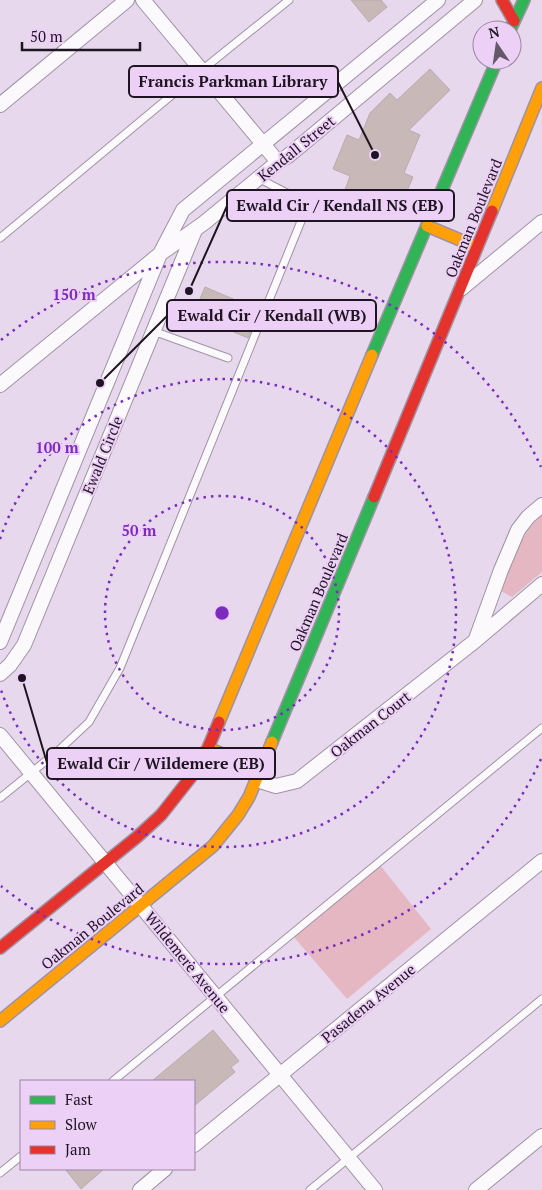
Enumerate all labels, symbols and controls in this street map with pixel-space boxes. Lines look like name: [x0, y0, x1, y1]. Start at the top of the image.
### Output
scale bar: [22, 20, 140, 52]
north arrow: [472, 20, 522, 70]
text: N: [487, 21, 502, 42]
text: 50 m: [30, 26, 63, 46]
callout: Francis Parkman Library: [129, 66, 338, 97]
text: Francis Parkman Library: [139, 70, 328, 92]
street label: Kendall Street: [253, 110, 339, 185]
street label: Oakman Boulevard: [440, 156, 506, 280]
callout: Ewald Cir / Kendall NS (EB): [227, 190, 454, 221]
text: Ewald Cir / Kendall NS (EB): [236, 194, 444, 216]
text: 150 m: [52, 284, 96, 304]
callout: Ewald Cir / Kendall (WB): [167, 300, 376, 331]
text: Ewald Cir / Kendall (WB): [177, 304, 367, 326]
street label: Ewald Circle: [77, 413, 127, 497]
text: 100 m: [35, 437, 79, 457]
text: 50 m: [122, 520, 157, 540]
street label: Oakman Boulevard: [284, 530, 352, 654]
centre of rings: [213, 604, 231, 622]
street label: Oakman Court: [326, 686, 415, 762]
callout: Ewald Cir / Wildemere (EB): [47, 748, 275, 779]
text: Ewald Cir / Wildemere (EB): [57, 752, 265, 774]
street label: Oakman Boulevard: [36, 878, 148, 974]
street label: Wildemere Avenue: [141, 907, 235, 1017]
street label: Pasadena Avenue: [317, 959, 419, 1047]
legend: [20, 1080, 195, 1170]
text: Fast: [65, 1089, 93, 1109]
text: Slow: [65, 1114, 98, 1134]
text: Jam: [65, 1139, 91, 1159]

